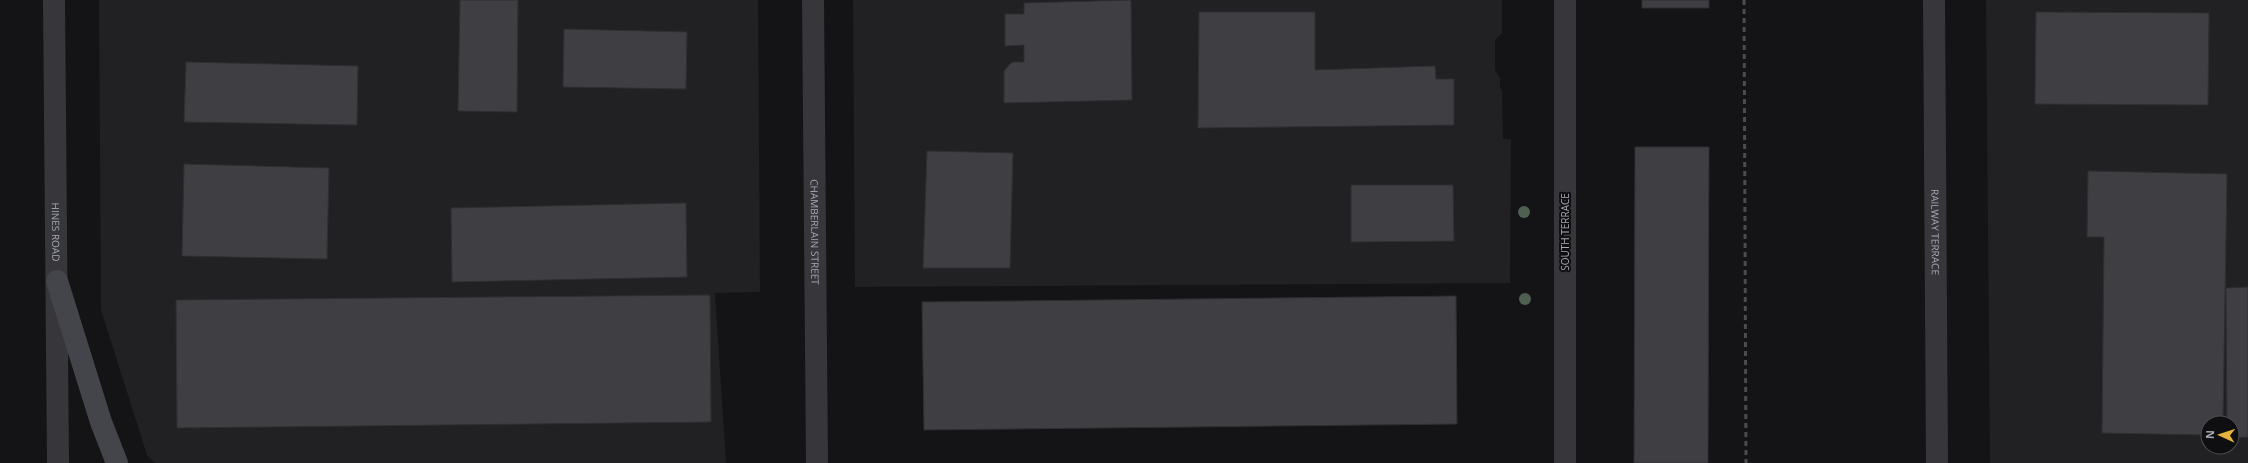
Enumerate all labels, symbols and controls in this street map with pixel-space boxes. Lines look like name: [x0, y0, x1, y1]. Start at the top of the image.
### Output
street label: CHAMBERLAIN STREET: [808, 179, 822, 285]
street label: RAILWAY TERRACE: [1928, 189, 1943, 275]
street label: SOUTH TERRACE: [1558, 193, 1572, 271]
street label: HINES ROAD: [49, 202, 63, 262]
north arrow: [2200, 415, 2240, 455]
text: N: [2202, 430, 2217, 439]

